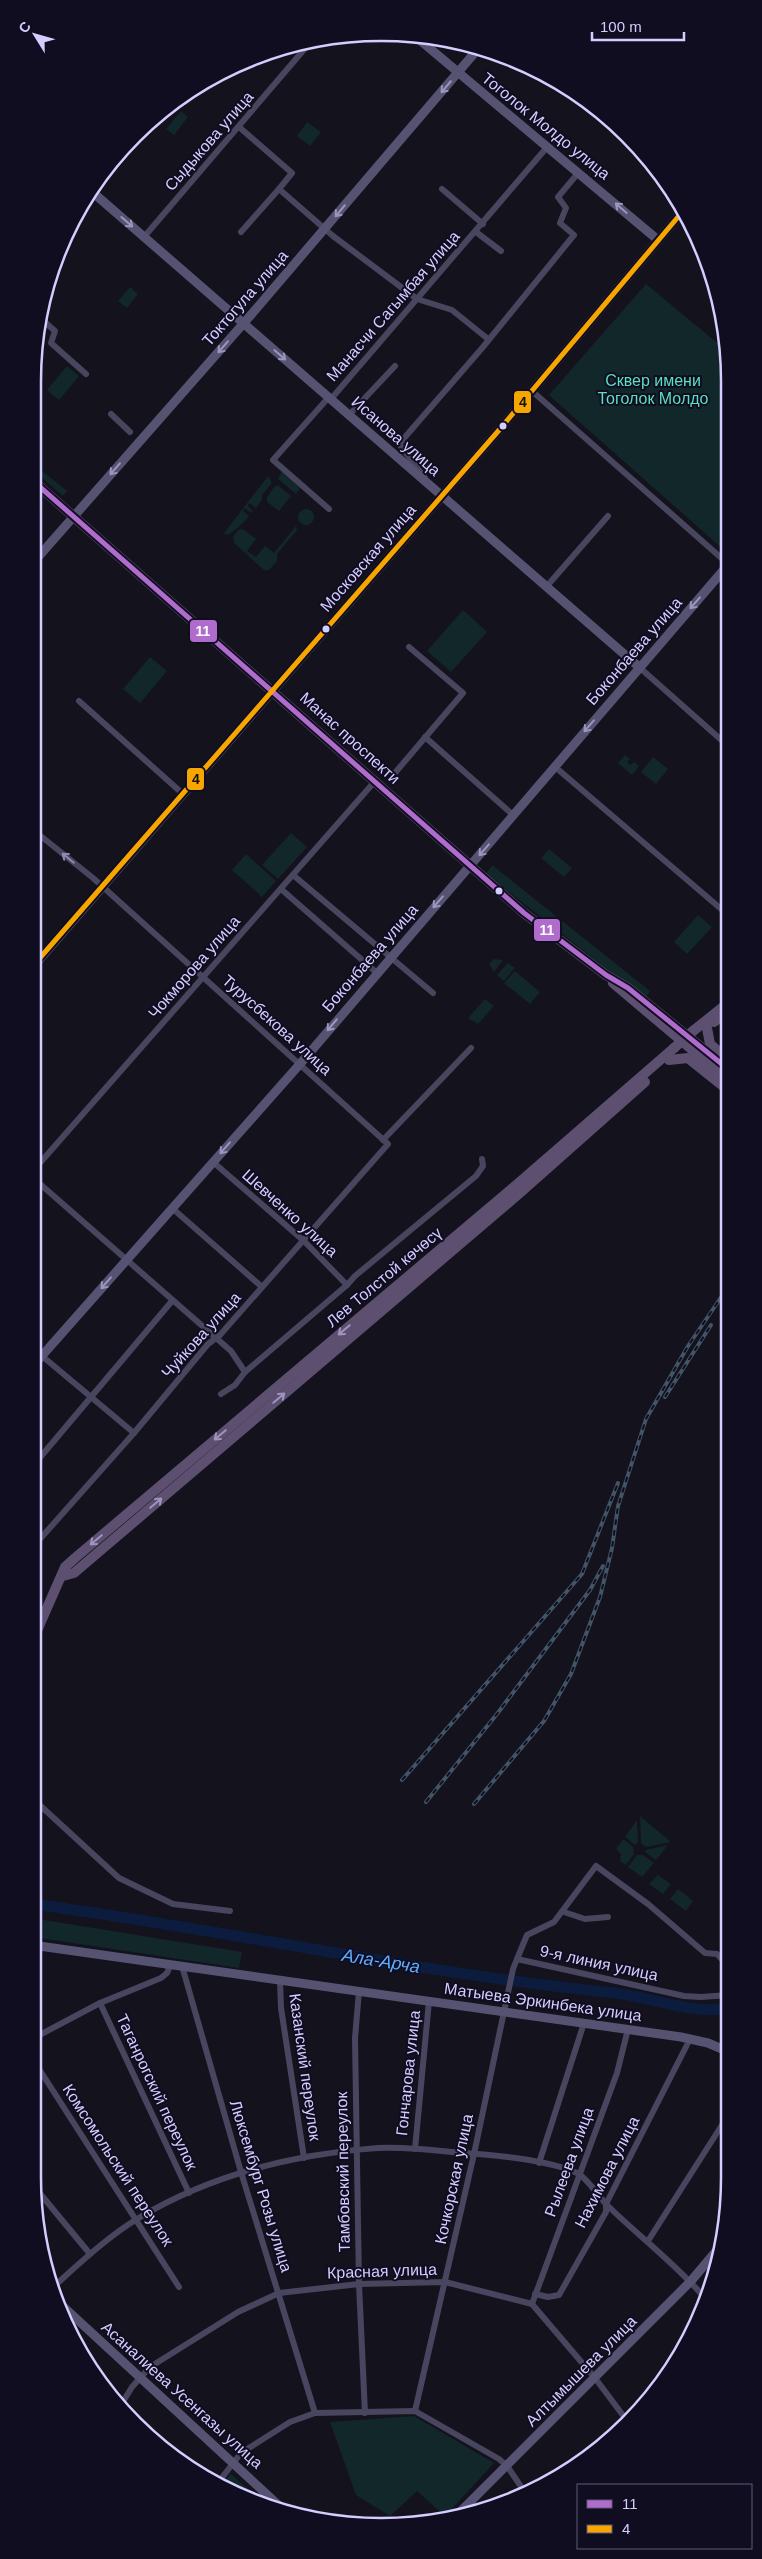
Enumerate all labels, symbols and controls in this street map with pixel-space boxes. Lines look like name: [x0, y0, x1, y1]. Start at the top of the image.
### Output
north arrow: [10, 10, 60, 60]
scale bar: [592, 10, 684, 42]
text: С: [15, 18, 34, 36]
text: 100 m: [600, 18, 642, 35]
street label: Тоголок Молдо улица: [479, 69, 613, 183]
one-way arrow: [440, 80, 451, 93]
street label: Сыдыкова улица: [161, 88, 257, 194]
one-way arrow: [615, 202, 628, 214]
one-way arrow: [335, 204, 346, 217]
one-way arrow: [120, 216, 133, 228]
street label: Манасчи Сагымбая улица: [323, 227, 463, 385]
street label: Токтогула улица: [199, 247, 291, 349]
one-way arrow: [217, 340, 228, 353]
one-way arrow: [274, 349, 287, 361]
park label: Сквер имени Тоголок Молдо: [598, 372, 709, 407]
line badge: 4: [513, 390, 532, 414]
street label: Исанова улица: [348, 393, 444, 479]
text: 4: [519, 394, 527, 410]
unlabelled marker: [498, 421, 508, 431]
one-way arrow: [110, 463, 121, 476]
street label: Московская улица: [317, 501, 419, 615]
street label: Боконбаева улица: [583, 594, 685, 708]
one-way arrow: [689, 596, 701, 609]
line badge: 11: [189, 619, 218, 643]
text: 11: [196, 623, 211, 639]
unlabelled marker: [321, 624, 331, 634]
street label: Манас проспекти: [297, 689, 403, 787]
one-way arrow: [583, 719, 595, 732]
line badge: 4: [186, 767, 205, 791]
text: 4: [192, 771, 200, 787]
one-way arrow: [478, 843, 490, 856]
one-way arrow: [62, 852, 75, 863]
unlabelled marker: [494, 886, 504, 896]
one-way arrow: [432, 896, 444, 909]
street label: Боконбаева улица: [319, 901, 421, 1015]
street label: Чокморова улица: [145, 912, 243, 1022]
line badge: 11: [533, 918, 561, 942]
text: 11: [540, 922, 555, 938]
street label: Турусбекова улица: [219, 972, 335, 1079]
one-way arrow: [326, 1019, 338, 1032]
one-way arrow: [220, 1142, 231, 1155]
street label: Шевченко улица: [239, 1166, 341, 1260]
street label: Лев Толстой көчөсү: [323, 1224, 445, 1330]
one-way arrow: [101, 1277, 112, 1290]
street label: Чуйкова улица: [158, 1289, 244, 1381]
one-way arrow: [338, 1325, 351, 1336]
one-way arrow: [273, 1392, 286, 1404]
one-way arrow: [214, 1429, 227, 1441]
one-way arrow: [149, 1498, 162, 1509]
one-way arrow: [90, 1534, 103, 1545]
street label: 9-я линия улица: [538, 1942, 660, 1984]
water label: Ала-Арча: [340, 1945, 421, 1977]
street label: Матыева Эркинбека улица: [443, 1980, 643, 2024]
street label: Казанский переулок: [286, 1992, 324, 2143]
street label: Гончарова улица: [393, 2009, 423, 2137]
street label: Таганрогский переулок: [113, 2011, 201, 2174]
street label: Комсомольский переулок: [59, 2081, 177, 2250]
street label: Тамбовский переулок: [333, 2091, 353, 2252]
street label: Люксембург Розы улица: [227, 2098, 295, 2274]
street label: Рылеева улица: [541, 2105, 597, 2219]
street label: Кочкорская улица: [432, 2112, 476, 2246]
street label: Нахимова улица: [572, 2113, 643, 2231]
street label: Красная улица: [327, 2261, 437, 2281]
street label: Алтымышева улица: [522, 2312, 640, 2430]
street label: Асаналиева Усенгазы улица: [98, 2318, 266, 2472]
legend: [577, 2484, 752, 2549]
text: 11: [622, 2495, 638, 2512]
text: 4: [622, 2520, 630, 2537]

